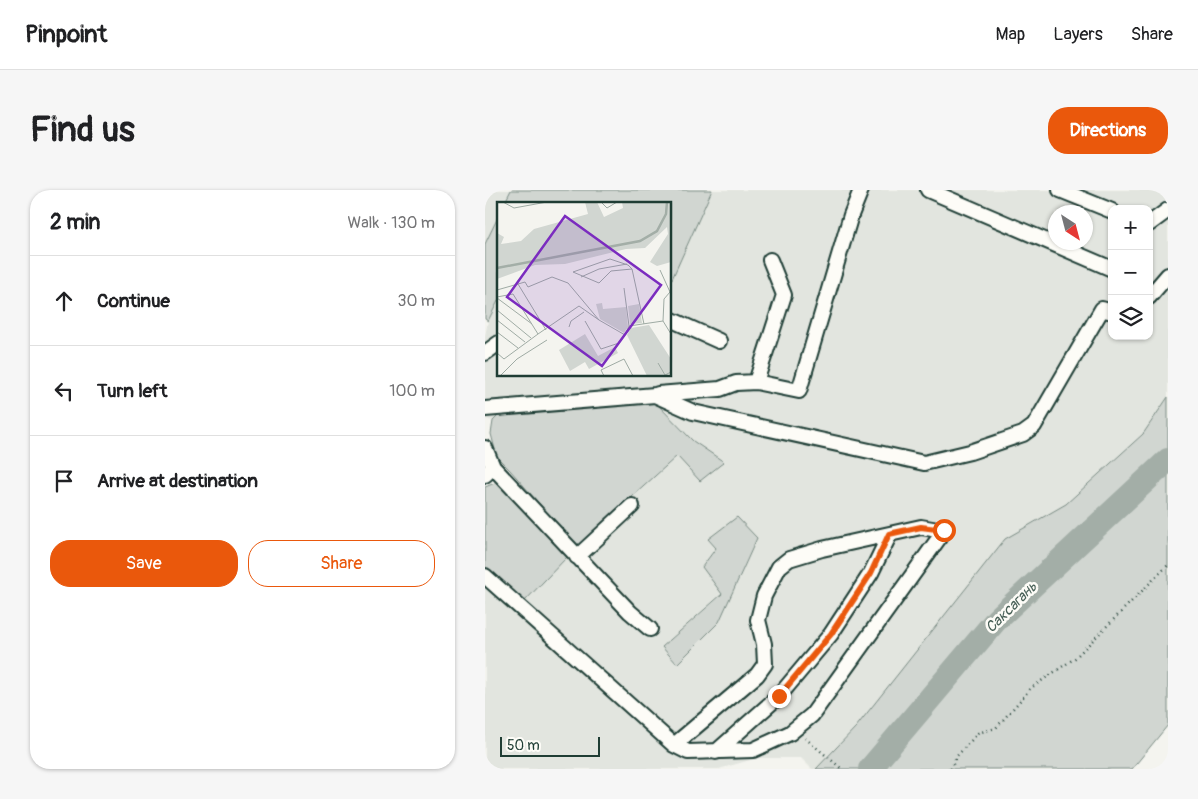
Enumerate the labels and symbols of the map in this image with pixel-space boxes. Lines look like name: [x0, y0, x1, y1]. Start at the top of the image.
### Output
inset map: [497, 202, 671, 376]
north arrow: [1048, 205, 1093, 250]
route start: [933, 519, 956, 542]
water label: Саксагань: [982, 578, 1041, 637]
route end: [768, 685, 791, 708]
scale bar: [500, 734, 600, 757]

